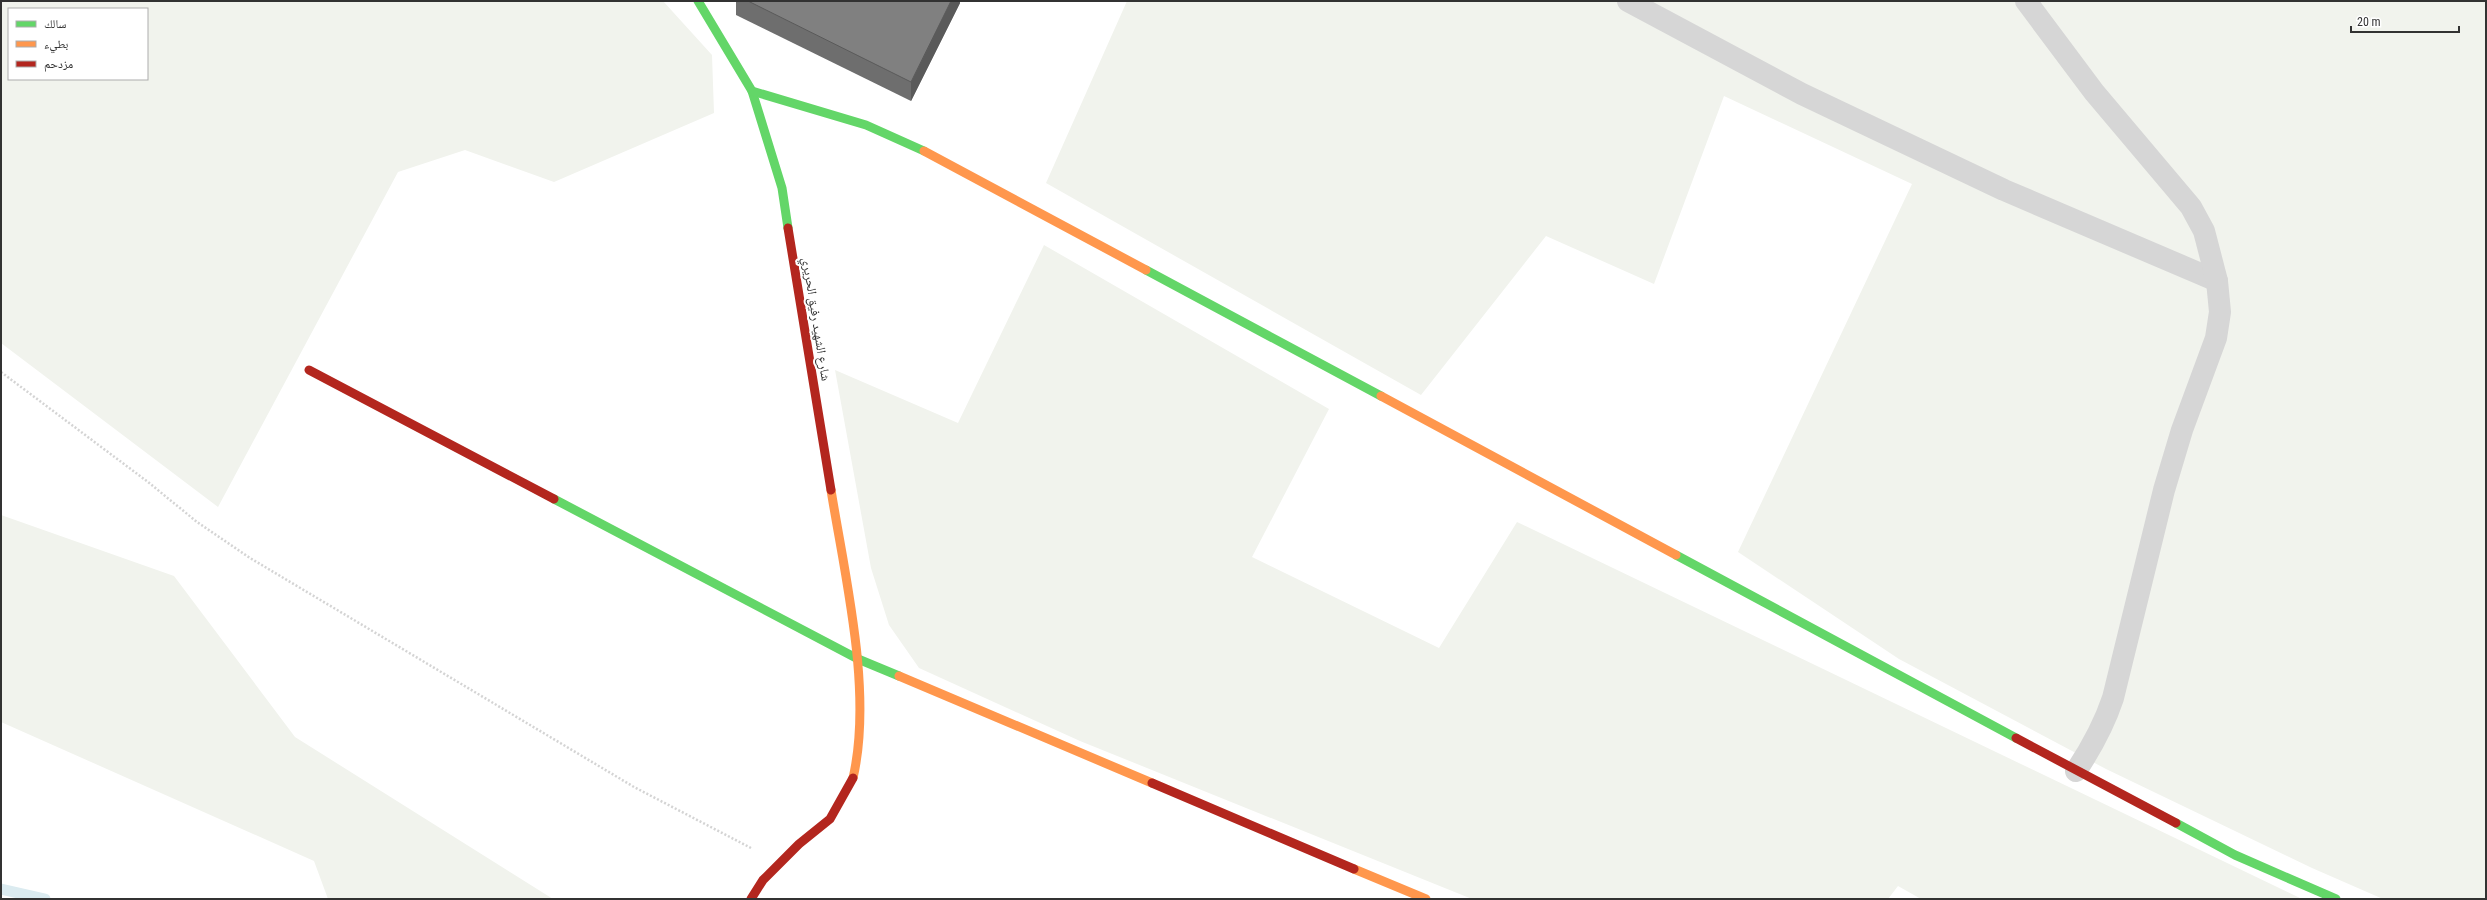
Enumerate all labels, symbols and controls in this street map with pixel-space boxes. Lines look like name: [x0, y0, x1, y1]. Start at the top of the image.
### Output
legend: [8, 8, 148, 80]
scale bar: [2351, 8, 2459, 34]
text: 20 m: [2357, 15, 2381, 29]
text: سالك: [44, 17, 66, 31]
text: بطيء: [44, 37, 68, 54]
text: مزدحم: [44, 57, 73, 72]
street label: شارع الشهيد رفيق الحريري: [796, 256, 834, 382]

